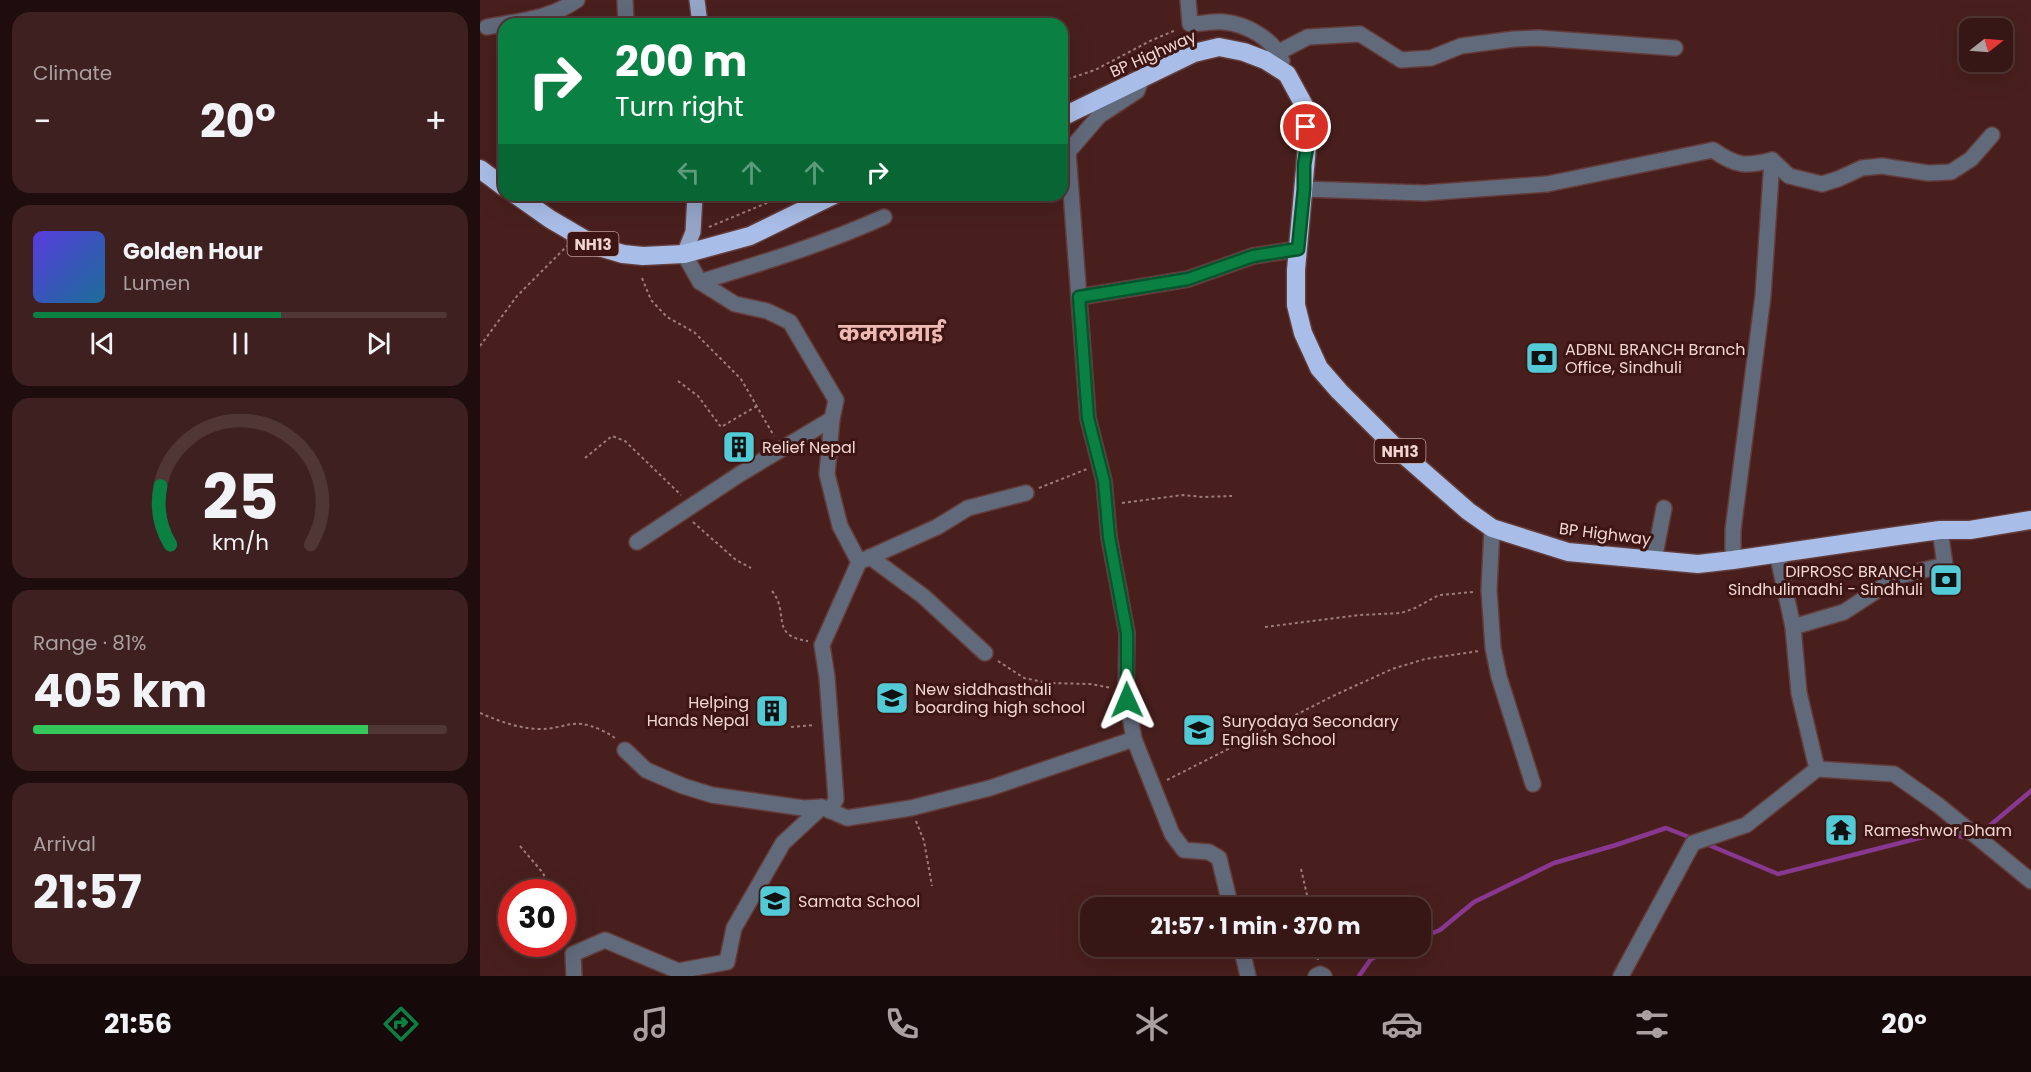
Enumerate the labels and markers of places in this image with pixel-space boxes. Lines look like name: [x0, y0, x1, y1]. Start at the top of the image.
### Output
pin: [1280, 101, 1331, 152]
place label: ADBNL BRANCH Branch Office, Sindhuli: [1565, 338, 1745, 379]
bank icon: ADBNL BRANCH Branch Office, Sindhuli: [1524, 340, 1560, 376]
building icon: Relief Nepal: [721, 429, 757, 465]
place label: Relief Nepal: [762, 436, 856, 459]
place label: DIPROSC BRANCH Sindhulimadhi - Sindhuli: [1728, 560, 1923, 601]
bank icon: DIPROSC BRANCH Sindhulimadhi - Sindhuli: [1928, 562, 1964, 598]
place label: New siddhasthali boarding high school: [915, 678, 1085, 719]
school or university icon: New siddhasthali boarding high school: [874, 680, 910, 716]
place label: Helping Hands Nepal: [647, 691, 749, 732]
building icon: Helping Hands Nepal: [754, 693, 790, 729]
place label: Suryodaya Secondary English School: [1222, 710, 1399, 751]
school or university icon: Suryodaya Secondary English School: [1181, 712, 1217, 748]
temple icon: Rameshwor Dham: [1823, 812, 1859, 848]
place label: Rameshwor Dham: [1864, 819, 2012, 842]
school or university icon: Samata School: [757, 883, 793, 919]
place label: Samata School: [798, 890, 920, 913]

